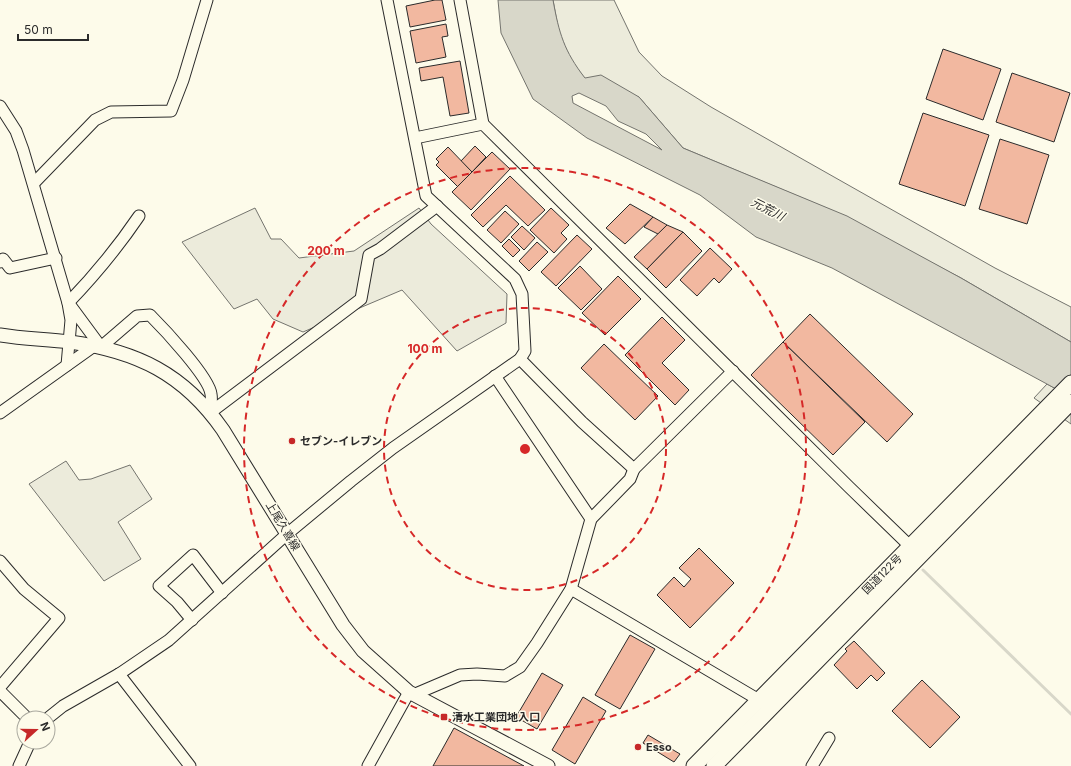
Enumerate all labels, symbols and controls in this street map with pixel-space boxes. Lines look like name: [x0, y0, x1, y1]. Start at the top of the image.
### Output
scale bar: [18, 16, 88, 42]
text: 50 m: [24, 22, 53, 37]
water label: 元荒川: [749, 194, 789, 225]
text: 200 m: [307, 243, 345, 258]
text: 100 m: [407, 341, 443, 356]
place label: セブン-イレブン: [300, 434, 382, 448]
marker: セブン-イレブン: [287, 436, 297, 446]
centre of rings: [518, 442, 532, 456]
street label: 上尾久喜線: [263, 499, 303, 553]
street label: 国道122号: [859, 551, 905, 597]
north arrow: [16, 710, 56, 750]
place label: 清水工業団地入口: [452, 710, 540, 724]
marker: 清水工業団地入口: [439, 712, 449, 722]
text: N: [37, 720, 53, 733]
place label: Esso: [646, 740, 672, 754]
marker: Esso: [633, 742, 643, 752]

